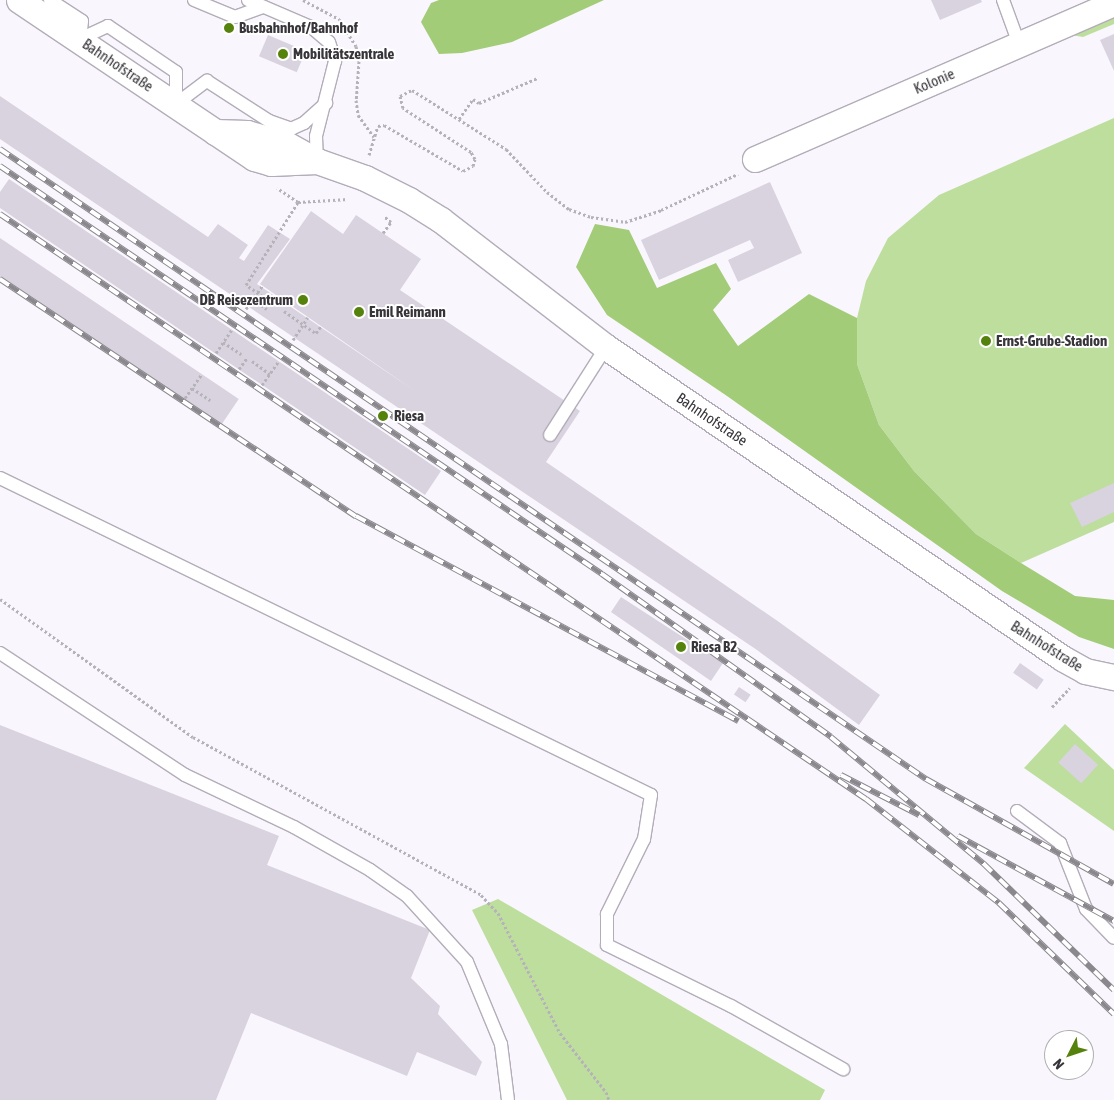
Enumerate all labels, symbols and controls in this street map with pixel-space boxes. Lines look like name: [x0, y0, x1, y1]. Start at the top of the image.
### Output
place label: Busbahnhof/Bahnhof: [239, 19, 358, 37]
marker: Busbahnhof/Bahnhof: [223, 22, 235, 34]
street label: Bahnhofstraße: [79, 35, 157, 95]
place label: Mobilitätszentrale: [293, 45, 394, 63]
marker: Mobilitätszentrale: [277, 48, 289, 60]
street label: Kolonie: [911, 64, 957, 98]
place label: DB Reisezentrum: [199, 291, 293, 309]
marker: DB Reisezentrum: [297, 294, 309, 306]
place label: Emil Reimann: [369, 303, 446, 321]
marker: Emil Reimann: [353, 306, 365, 318]
place label: Ernst-Grube-Stadion: [996, 332, 1107, 350]
marker: Ernst-Grube-Stadion: [980, 335, 992, 347]
street label: Bahnhofstraße: [673, 389, 751, 449]
place label: Riesa: [394, 407, 424, 425]
marker: Riesa: [376, 409, 390, 423]
street label: Bahnhofstraße: [1008, 617, 1086, 675]
place label: Riesa B2: [691, 638, 737, 656]
marker: Riesa B2: [675, 641, 687, 653]
north arrow: [1044, 1030, 1094, 1080]
text: N: [1050, 1056, 1067, 1073]

